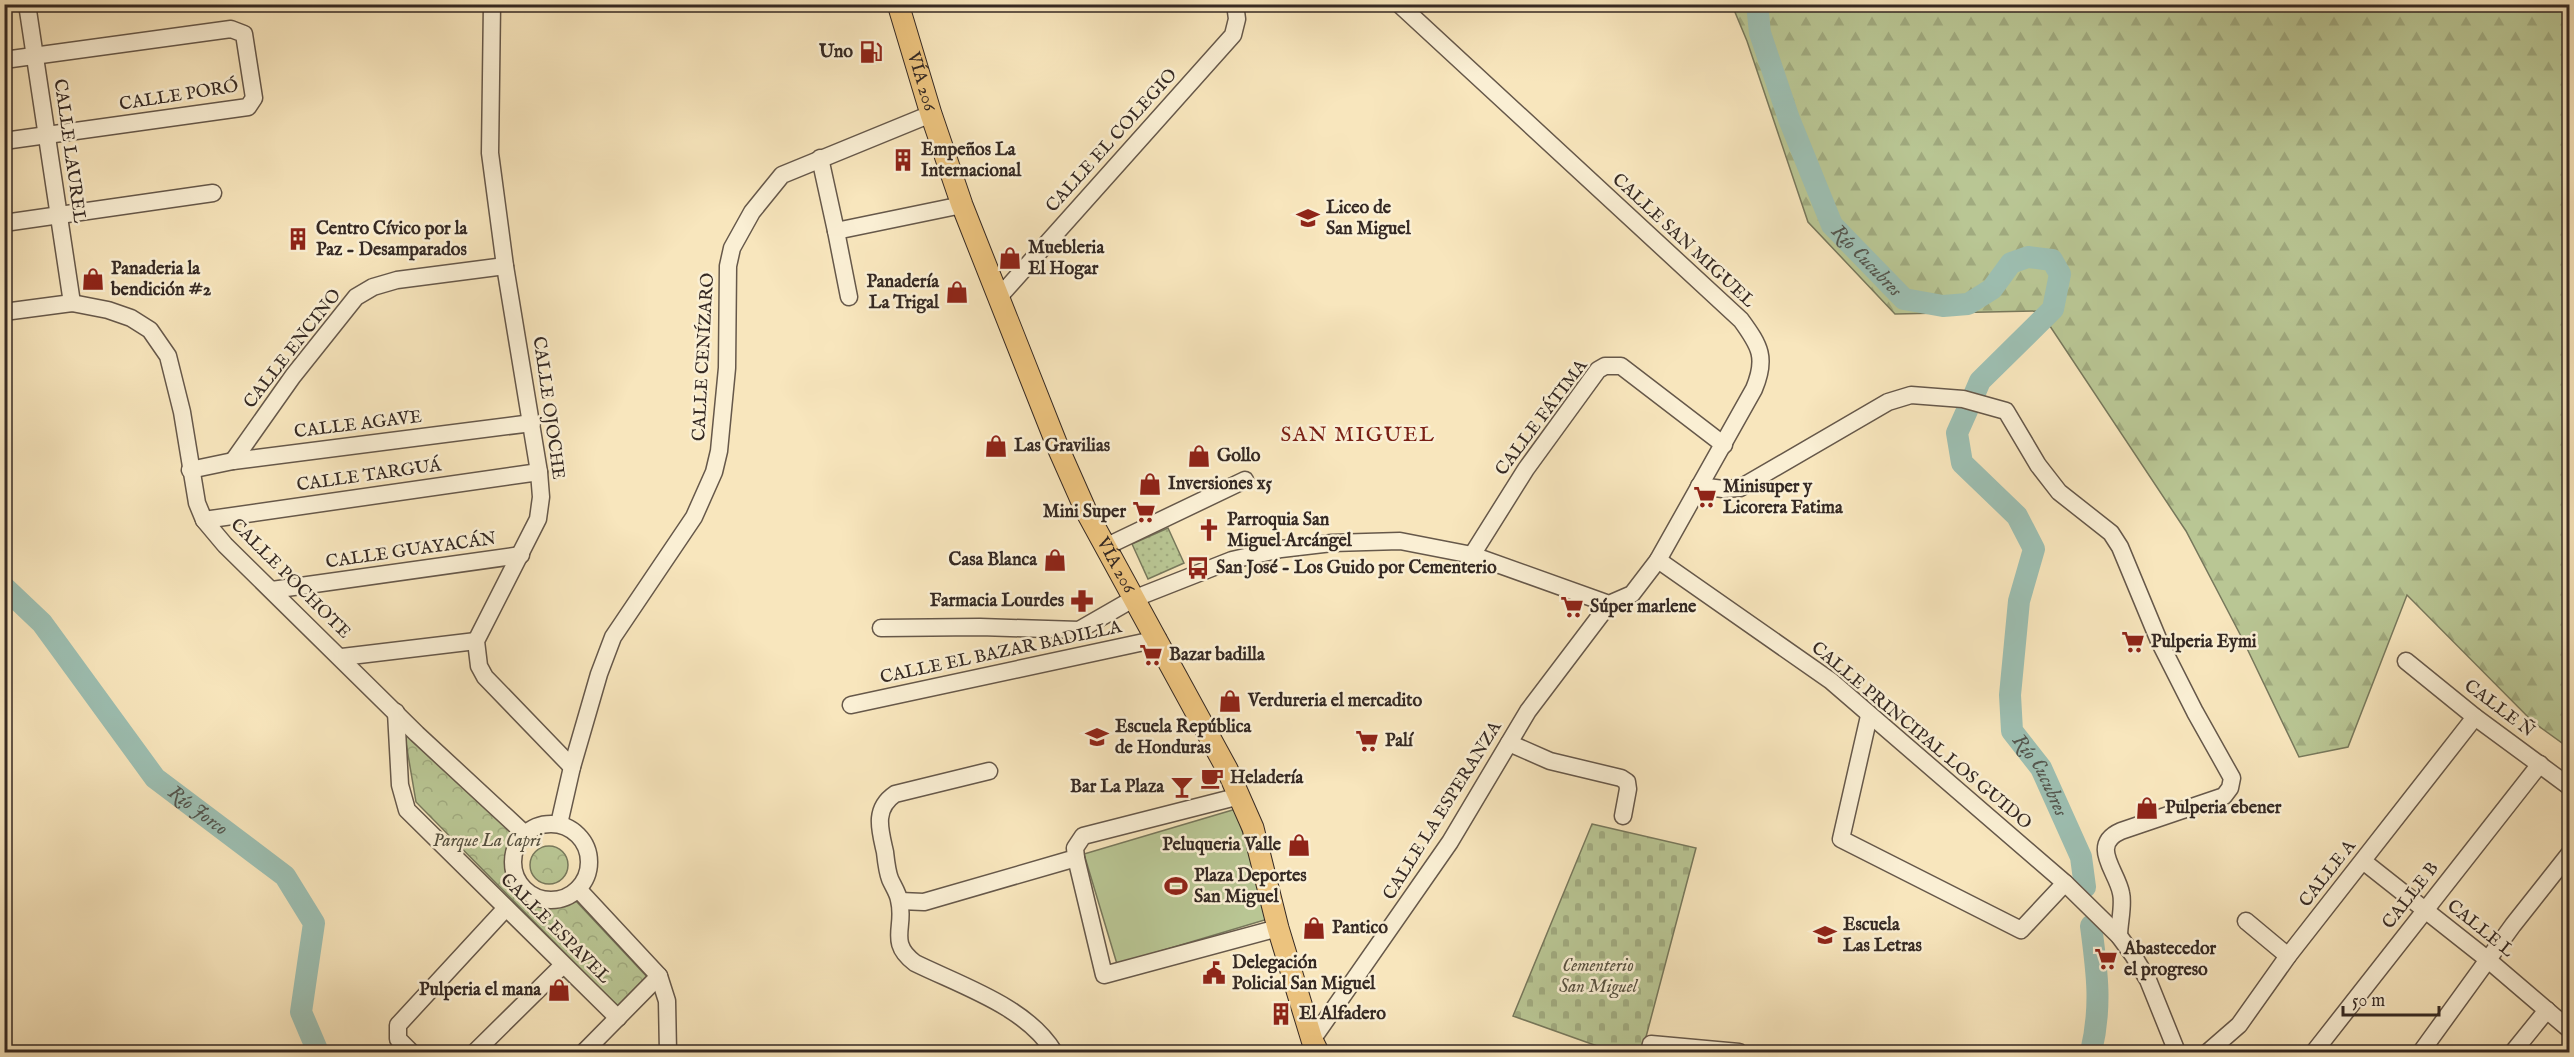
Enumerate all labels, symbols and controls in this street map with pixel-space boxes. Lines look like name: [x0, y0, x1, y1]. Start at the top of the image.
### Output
fuel station icon: Uno: [858, 39, 884, 65]
place label: Uno: [818, 41, 853, 64]
street label: VÍA 206: [901, 48, 941, 114]
street label: CALLE EL COLEGIO: [1041, 64, 1183, 218]
street label: CALLE PORÓ: [117, 73, 240, 117]
street label: CALLE LAUREL: [48, 77, 91, 225]
place label: Empeños La Internacional: [921, 139, 1022, 183]
building icon: Empeños La Internacional: [890, 147, 916, 173]
street label: CALLE SAN MIGUEL: [1607, 169, 1759, 313]
place label: Liceo de San Miguel: [1326, 197, 1412, 241]
school or university icon: Liceo de San Miguel: [1295, 205, 1321, 231]
place label: Centro Cívico por la Paz - Desamparados: [316, 218, 469, 262]
water label: Río Cucubres: [1826, 219, 1908, 302]
building icon: Centro Cívico por la Paz - Desamparados: [285, 226, 311, 252]
place label: Muebleria El Hogar: [1028, 237, 1105, 281]
shop icon: Muebleria El Hogar: [997, 245, 1023, 271]
place label: Panaderia la bendición #2: [110, 258, 212, 302]
shop icon: Panaderia la bendición #2: [80, 266, 106, 292]
place label: Panadería La Trigal: [866, 271, 940, 315]
street label: CALLE CENÍZARO: [686, 272, 720, 442]
shop icon: Panadería La Trigal: [944, 279, 970, 305]
street label: CALLE ENCINO: [239, 284, 347, 413]
street label: CALLE OJOCHE: [527, 335, 569, 481]
street label: CALLE FÁTIMA: [1489, 354, 1594, 481]
street label: CALLE AGAVE: [293, 406, 423, 444]
district label: SAN MIGUEL: [1280, 422, 1436, 449]
shop icon: Las Gravilias: [983, 433, 1009, 459]
place label: Las Gravilias: [1014, 435, 1111, 458]
shop icon: Gollo: [1186, 443, 1212, 469]
place label: Gollo: [1217, 445, 1261, 468]
street label: CALLE TARGUÁ: [295, 452, 444, 498]
shop icon: Inversiones x5: [1137, 471, 1163, 497]
place label: Inversiones x5: [1168, 473, 1272, 496]
place label: Minisuper y Licorera Fatima: [1723, 476, 1844, 520]
supermarket icon: Minisuper y Licorera Fatima: [1692, 484, 1718, 510]
supermarket icon: Mini Super: [1131, 499, 1157, 525]
place label: Mini Super: [1043, 501, 1126, 524]
place label: Parroquia San Miguel Arcángel: [1227, 509, 1353, 553]
street label: CALLE POCHOTE: [225, 514, 355, 644]
church icon: Parroquia San Miguel Arcángel: [1196, 517, 1222, 543]
street label: CALLE GUAYACÁN: [324, 526, 498, 574]
street label: VÍA 206: [1091, 532, 1140, 598]
shop icon: Casa Blanca: [1042, 547, 1068, 573]
place label: Casa Blanca: [949, 549, 1038, 572]
bus stop icon: San José - Los Guido por Cementerio: [1185, 555, 1211, 581]
place label: San José - Los Guido por Cementerio: [1216, 557, 1497, 580]
pharmacy icon: Farmacia Lourdes: [1069, 588, 1095, 614]
place label: Farmacia Lourdes: [930, 590, 1065, 613]
supermarket icon: Súper marlene: [1559, 594, 1585, 620]
place label: Súper marlene: [1590, 596, 1697, 619]
street label: CALLE EL BAZAR BADILLA: [878, 616, 1125, 690]
supermarket icon: Pulperia Eymi: [2120, 629, 2146, 655]
place label: Pulperia Eymi: [2151, 631, 2257, 654]
street label: CALLE PRINCIPAL LOS GUIDO: [1806, 637, 2036, 835]
supermarket icon: Bazar badilla: [1138, 642, 1164, 668]
place label: Bazar badilla: [1169, 644, 1266, 667]
street label: CALLE Ñ: [2459, 673, 2540, 743]
shop icon: Verdureria el mercadito: [1217, 688, 1243, 714]
place label: Verdureria el mercadito: [1247, 690, 1422, 713]
place label: Escuela República de Honduras: [1115, 716, 1253, 760]
street label: CALLE LA ESPERANZA: [1379, 717, 1508, 905]
school or university icon: Escuela República de Honduras: [1084, 724, 1110, 750]
supermarket icon: Palí: [1354, 728, 1380, 754]
water label: Río Cucubres: [2007, 729, 2074, 821]
place label: Palí: [1385, 730, 1415, 753]
cafe icon: Heladería: [1199, 765, 1225, 791]
place label: Heladería: [1230, 767, 1304, 790]
bar icon: Bar La Plaza: [1169, 774, 1195, 800]
place label: Bar La Plaza: [1070, 776, 1165, 799]
water label: Río Jorco: [163, 780, 233, 841]
shop icon: Pulperia ebener: [2134, 795, 2160, 821]
place label: Pulperia ebener: [2165, 797, 2282, 820]
park label: Parque La Capri: [433, 830, 543, 853]
shop icon: Peluqueria Valle: [1286, 832, 1312, 858]
place label: Peluqueria Valle: [1162, 834, 1282, 857]
street label: CALLE A: [2295, 835, 2362, 912]
street label: CALLE B: [2378, 858, 2444, 934]
place label: Plaza Deportes San Miguel: [1194, 865, 1307, 909]
street label: CALLE ESPAVEL: [495, 869, 615, 989]
sports icon: Plaza Deportes San Miguel: [1163, 873, 1189, 899]
street label: CALLE L: [2442, 895, 2518, 963]
place label: Escuela Las Letras: [1843, 914, 1923, 958]
shop icon: Pantico: [1301, 915, 1327, 941]
place label: Pantico: [1332, 917, 1388, 940]
school or university icon: Escuela Las Letras: [1812, 922, 1838, 948]
place label: Abastecedor el progreso: [2123, 938, 2217, 982]
supermarket icon: Abastecedor el progreso: [2093, 946, 2119, 972]
place label: Delegación Policial San Miguel: [1232, 952, 1376, 996]
park label: Cementerio San Miguel: [1559, 955, 1639, 999]
public building icon: Delegación Policial San Miguel: [1201, 960, 1227, 986]
shop icon: Pulperia el mana: [546, 977, 572, 1003]
place label: Pulperia el mana: [419, 979, 542, 1002]
scale bar: [2343, 979, 2439, 1017]
text: 50 m: [2352, 990, 2385, 1013]
building icon: El Alfadero: [1268, 1001, 1294, 1027]
place label: El Alfadero: [1299, 1003, 1386, 1026]

